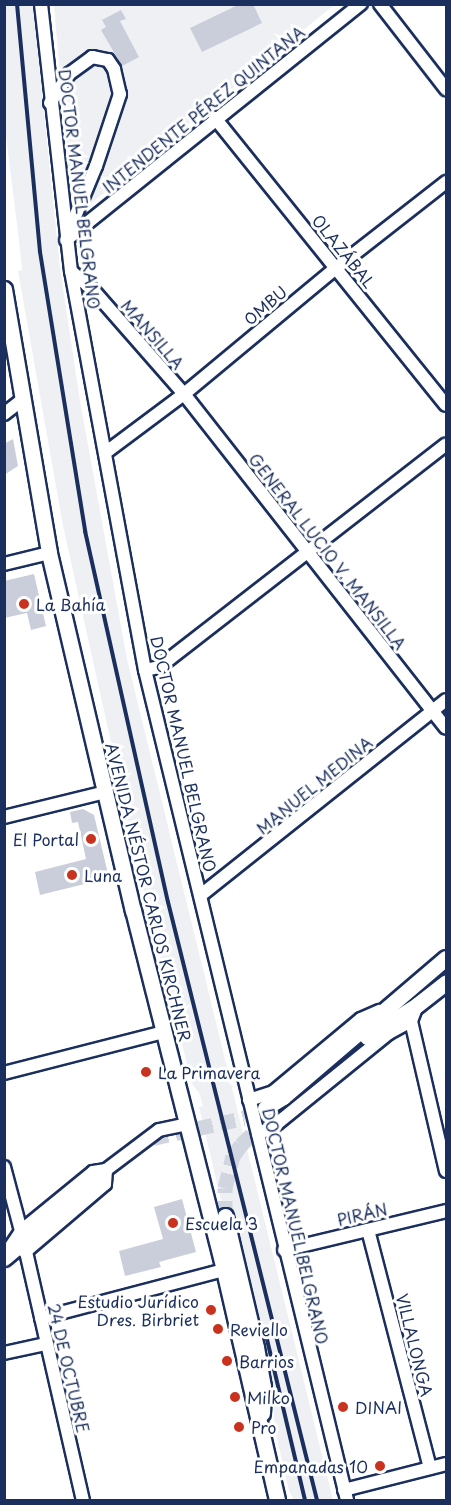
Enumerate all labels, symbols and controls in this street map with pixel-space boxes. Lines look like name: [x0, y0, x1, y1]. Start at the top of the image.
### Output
street label: INTENDENTE PÉREZ QUINTANA: [98, 21, 308, 197]
street label: DOCTOR MANUEL BELGRANO: [56, 67, 104, 311]
street label: OLAZÁBAL: [309, 211, 379, 291]
street label: OMBU: [240, 281, 290, 329]
street label: MANSILLA: [118, 295, 188, 373]
street label: GENERAL LUCIO V. MANSILLA: [245, 448, 411, 654]
place label: La Bahía: [36, 594, 106, 614]
marker: La Bahía: [17, 597, 31, 611]
street label: DOCTOR MANUEL BELGRANO: [147, 633, 221, 875]
street label: MANUEL MEDINA: [252, 732, 376, 838]
street label: AVENIDA NÉSTOR CARLOS KIRCHNER: [102, 740, 196, 1044]
place label: El Portal: [13, 829, 79, 849]
marker: El Portal: [84, 832, 98, 846]
place label: Luna: [84, 865, 122, 885]
marker: Luna: [65, 868, 79, 882]
place label: La Primavera: [158, 1062, 261, 1082]
marker: La Primavera: [139, 1065, 153, 1079]
street label: DOCTOR MANUEL BELGRANO: [259, 1105, 333, 1347]
street label: PIRÁN: [335, 1199, 389, 1229]
place label: Escuela 3: [185, 1213, 258, 1233]
marker: Escuela 3: [166, 1216, 180, 1230]
place label: Estudio Jurídico Dres. Birbriet: [78, 1291, 199, 1329]
street label: VILLALONGA: [393, 1292, 437, 1398]
street label: 24 DE OCTUBRE: [45, 1301, 93, 1435]
marker: Estudio Jurídico Dres. Birbriet: [204, 1303, 218, 1317]
place label: Reviello: [230, 1319, 288, 1339]
marker: Reviello: [211, 1322, 225, 1336]
place label: Barrios: [239, 1351, 294, 1371]
marker: Barrios: [220, 1354, 234, 1368]
place label: Milko: [247, 1387, 290, 1407]
marker: Milko: [228, 1390, 242, 1404]
place label: DINAI: [355, 1397, 402, 1417]
marker: DINAI: [336, 1400, 350, 1414]
place label: Pro: [251, 1417, 277, 1437]
marker: Pro: [232, 1420, 246, 1434]
place label: Empanadas 10: [253, 1456, 368, 1476]
marker: Empanadas 10: [373, 1459, 387, 1473]

